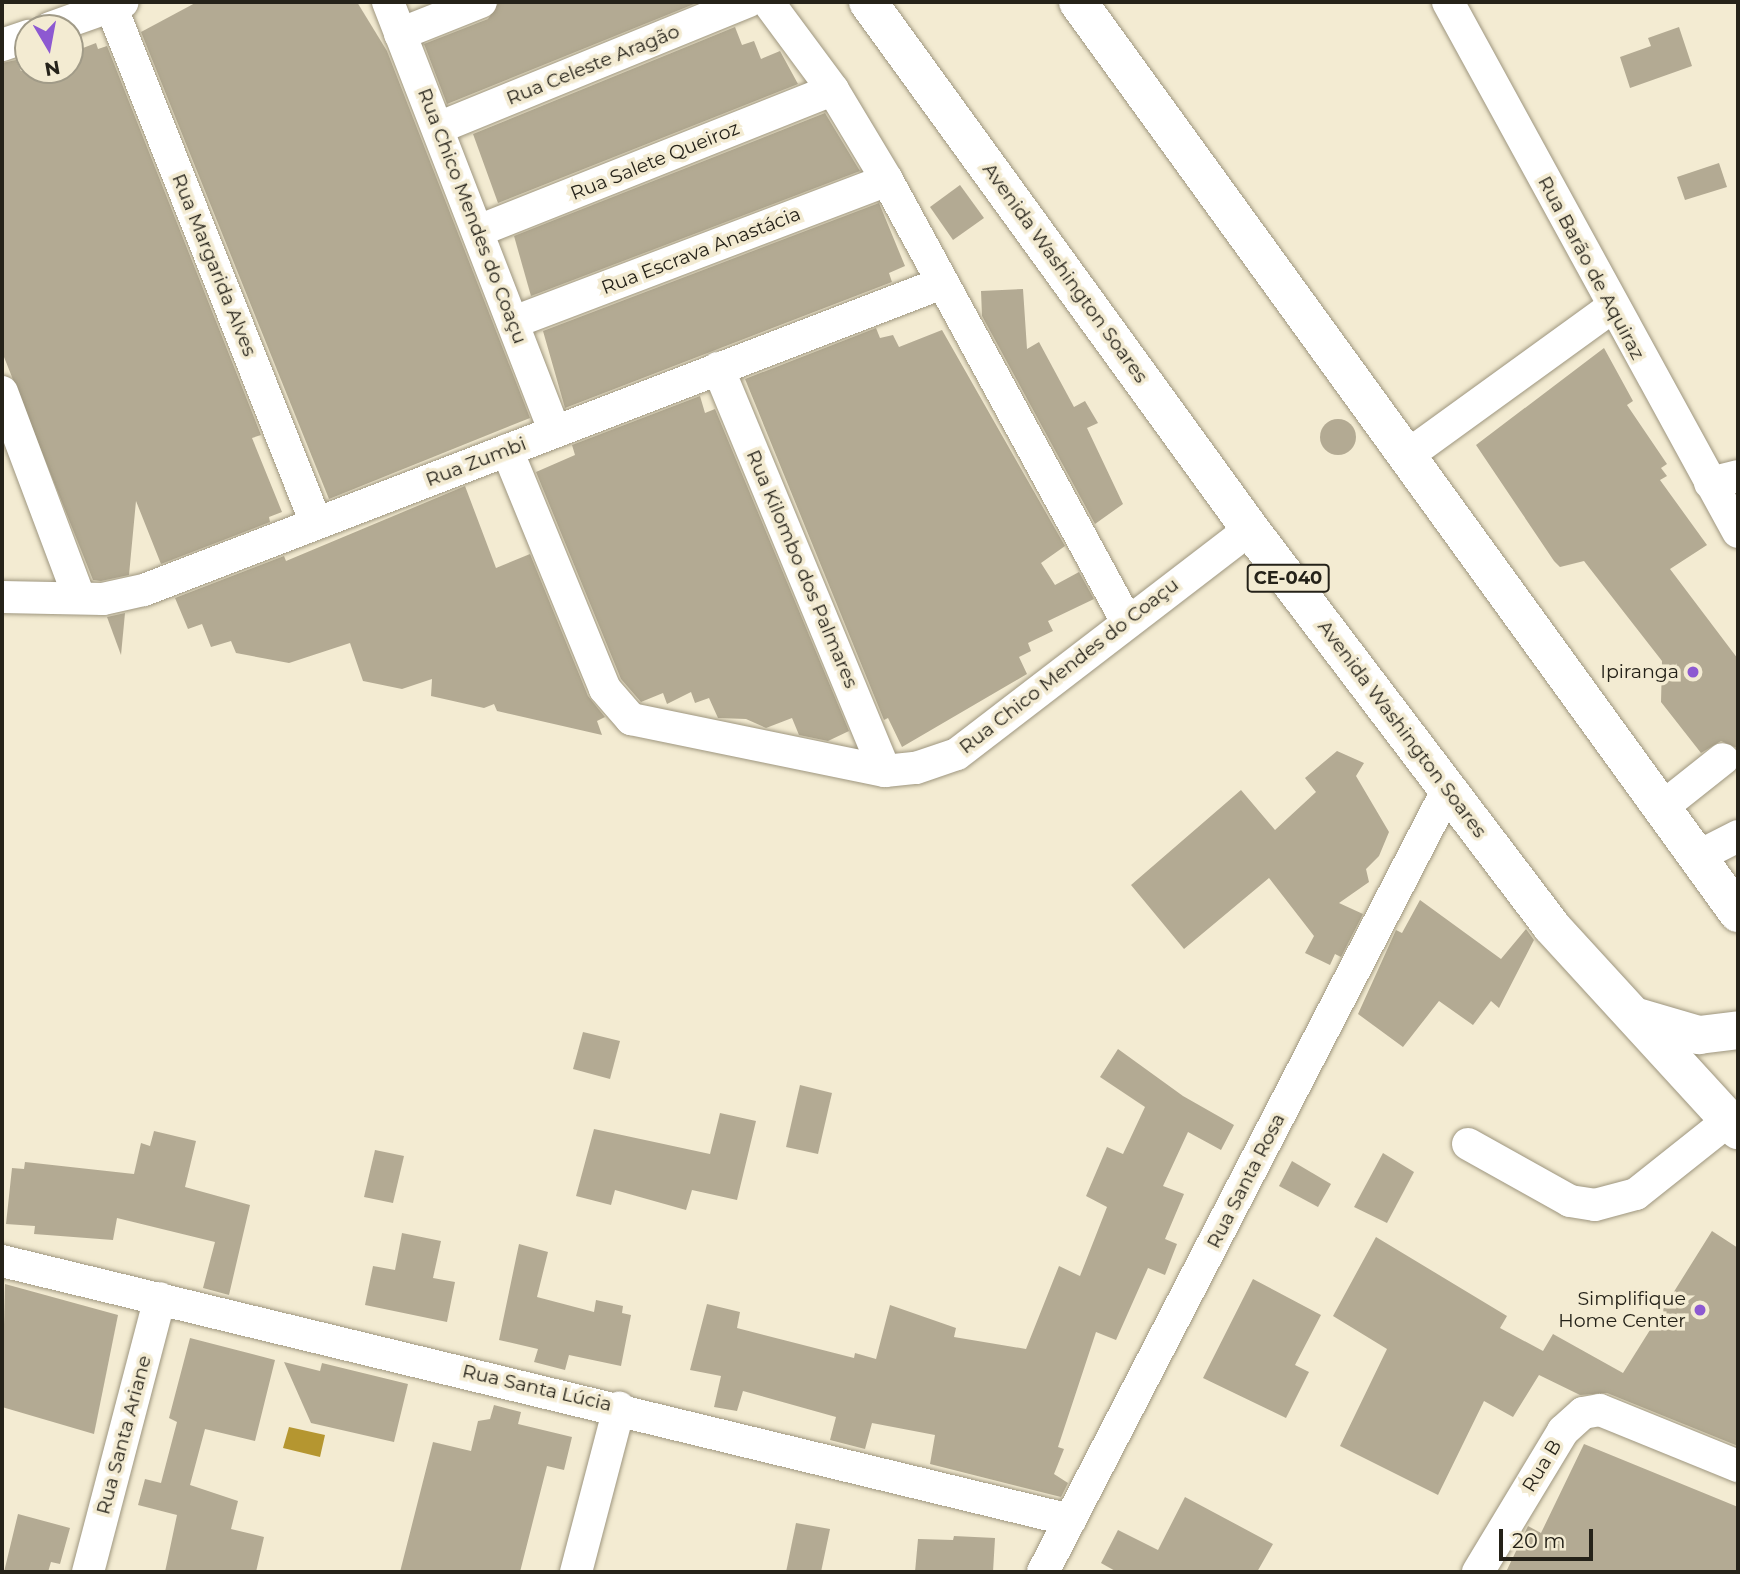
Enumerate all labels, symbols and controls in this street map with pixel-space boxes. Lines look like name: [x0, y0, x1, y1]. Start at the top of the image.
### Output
north arrow: [14, 14, 84, 84]
street label: Rua Celeste Aragão: [503, 20, 683, 110]
text: N: [43, 56, 62, 81]
street label: Rua Chico Mendes do Coaçu: [413, 85, 531, 347]
street label: Rua Salete Queiroz: [567, 117, 743, 205]
street label: Avenida Washington Soares: [978, 159, 1152, 387]
street label: Rua Margarida Alves: [167, 170, 261, 360]
street label: Rua Barão de Aquiraz: [1533, 172, 1649, 364]
street label: Rua Escrava Anastácia: [598, 202, 804, 300]
street label: Rua Zumbi: [423, 432, 529, 492]
street label: Rua Kilombo dos Palmares: [741, 446, 863, 692]
road number: CE-040: [1246, 564, 1330, 592]
street label: Rua Chico Mendes do Coaçu: [955, 573, 1183, 759]
street label: Avenida Washington Soares: [1313, 616, 1491, 842]
place label: Ipiranga: [1600, 661, 1679, 683]
marker: Ipiranga: [1685, 664, 1701, 680]
street label: Rua Santa Rosa: [1202, 1110, 1290, 1252]
place label: Simplifique Home Center: [1558, 1288, 1686, 1332]
marker: Simplifique Home Center: [1692, 1302, 1708, 1318]
street label: Rua Santa Ariane: [92, 1353, 156, 1517]
street label: Rua Santa Lúcia: [460, 1360, 614, 1416]
street label: Rua B: [1518, 1436, 1566, 1496]
scale bar: [1502, 1514, 1596, 1558]
text: 20 m: [1512, 1528, 1566, 1553]

